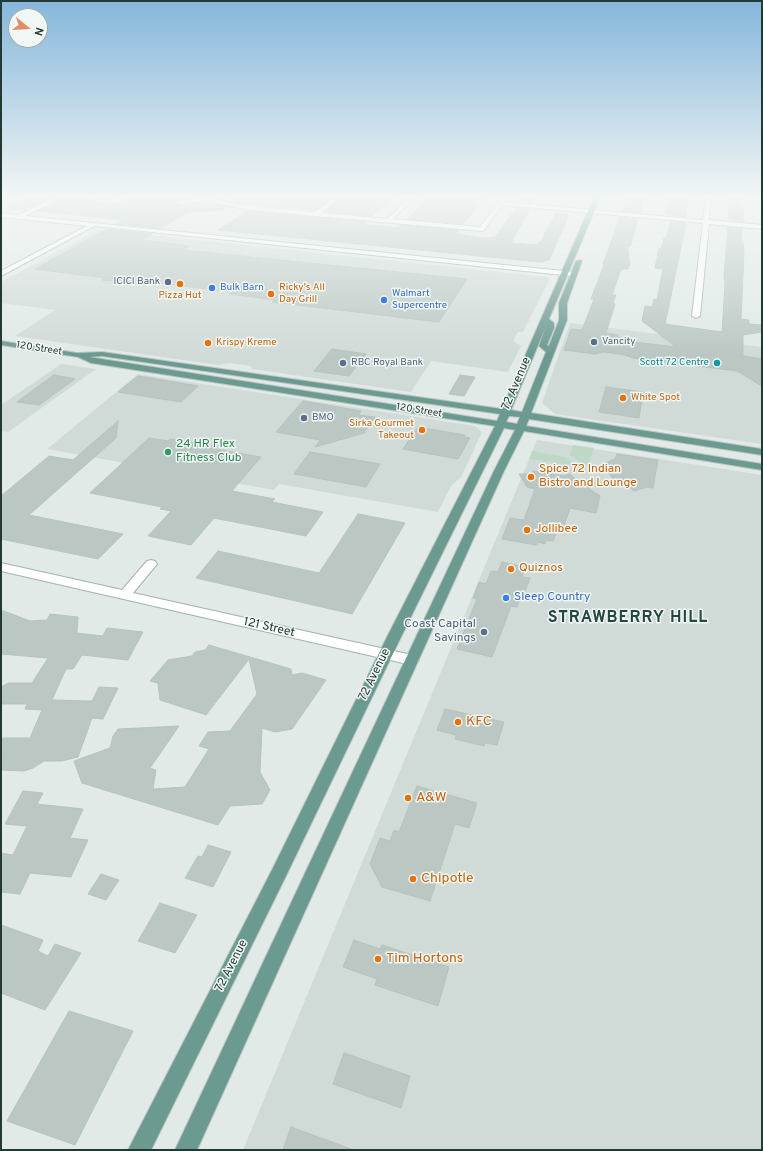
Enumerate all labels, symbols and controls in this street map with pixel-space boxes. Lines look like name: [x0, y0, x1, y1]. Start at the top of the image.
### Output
north arrow: [8, 8, 48, 48]
text: N: [31, 25, 46, 37]
place label: ICICI Bank: [113, 276, 160, 288]
marker: ICICI Bank: [163, 277, 173, 287]
marker: Pizza Hut: [175, 279, 185, 289]
place label: Bulk Barn: [220, 282, 264, 294]
place label: Ricky's All Day Grill: [279, 282, 325, 306]
marker: Bulk Barn: [207, 283, 217, 293]
place label: Walmart Supercentre: [392, 288, 447, 312]
marker: Ricky's All Day Grill: [266, 289, 276, 299]
place label: Pizza Hut: [159, 290, 201, 302]
marker: Walmart Supercentre: [379, 295, 389, 305]
place label: Vancity: [602, 336, 635, 348]
place label: Krispy Kreme: [216, 337, 277, 349]
marker: Vancity: [589, 337, 599, 347]
marker: Krispy Kreme: [203, 338, 213, 348]
street label: 120 Street: [15, 339, 63, 359]
street label: 72 Avenue: [499, 355, 535, 413]
place label: RBC Royal Bank: [351, 357, 423, 369]
place label: Scott 72 Centre: [639, 357, 709, 369]
marker: RBC Royal Bank: [338, 358, 348, 368]
marker: Scott 72 Centre: [712, 358, 722, 368]
place label: White Spot: [631, 392, 680, 404]
marker: White Spot: [618, 393, 628, 403]
street label: 120 Street: [395, 401, 443, 421]
place label: BMO: [312, 412, 334, 424]
marker: BMO: [299, 413, 309, 423]
place label: Sirka Gourmet Takeout: [349, 418, 414, 442]
marker: Sirka Gourmet Takeout: [417, 425, 427, 435]
place label: 24 HR Flex Fitness Club: [176, 438, 242, 466]
marker: 24 HR Flex Fitness Club: [163, 447, 173, 457]
place label: Spice 72 Indian Bistro and Lounge: [539, 463, 637, 491]
marker: Spice 72 Indian Bistro and Lounge: [526, 472, 536, 482]
place label: Jollibee: [535, 523, 578, 537]
marker: Jollibee: [522, 525, 532, 535]
place label: Quiznos: [519, 562, 563, 576]
marker: Quiznos: [506, 564, 516, 574]
place label: Sleep Country: [514, 591, 590, 605]
marker: Sleep Country: [501, 593, 511, 603]
district label: STRAWBERRY HILL: [548, 609, 708, 629]
street label: 121 Street: [242, 615, 296, 641]
place label: Coast Capital Savings: [404, 618, 476, 646]
marker: Coast Capital Savings: [479, 627, 489, 637]
street label: 72 Avenue: [356, 647, 394, 703]
place label: KFC: [466, 714, 492, 730]
marker: KFC: [453, 717, 463, 727]
place label: A&W: [416, 790, 447, 806]
marker: A&W: [403, 793, 413, 803]
place label: Chipotle: [421, 871, 474, 887]
marker: Chipotle: [408, 874, 418, 884]
street label: 72 Avenue: [213, 938, 251, 994]
place label: Tim Hortons: [386, 951, 463, 967]
marker: Tim Hortons: [373, 954, 383, 964]

